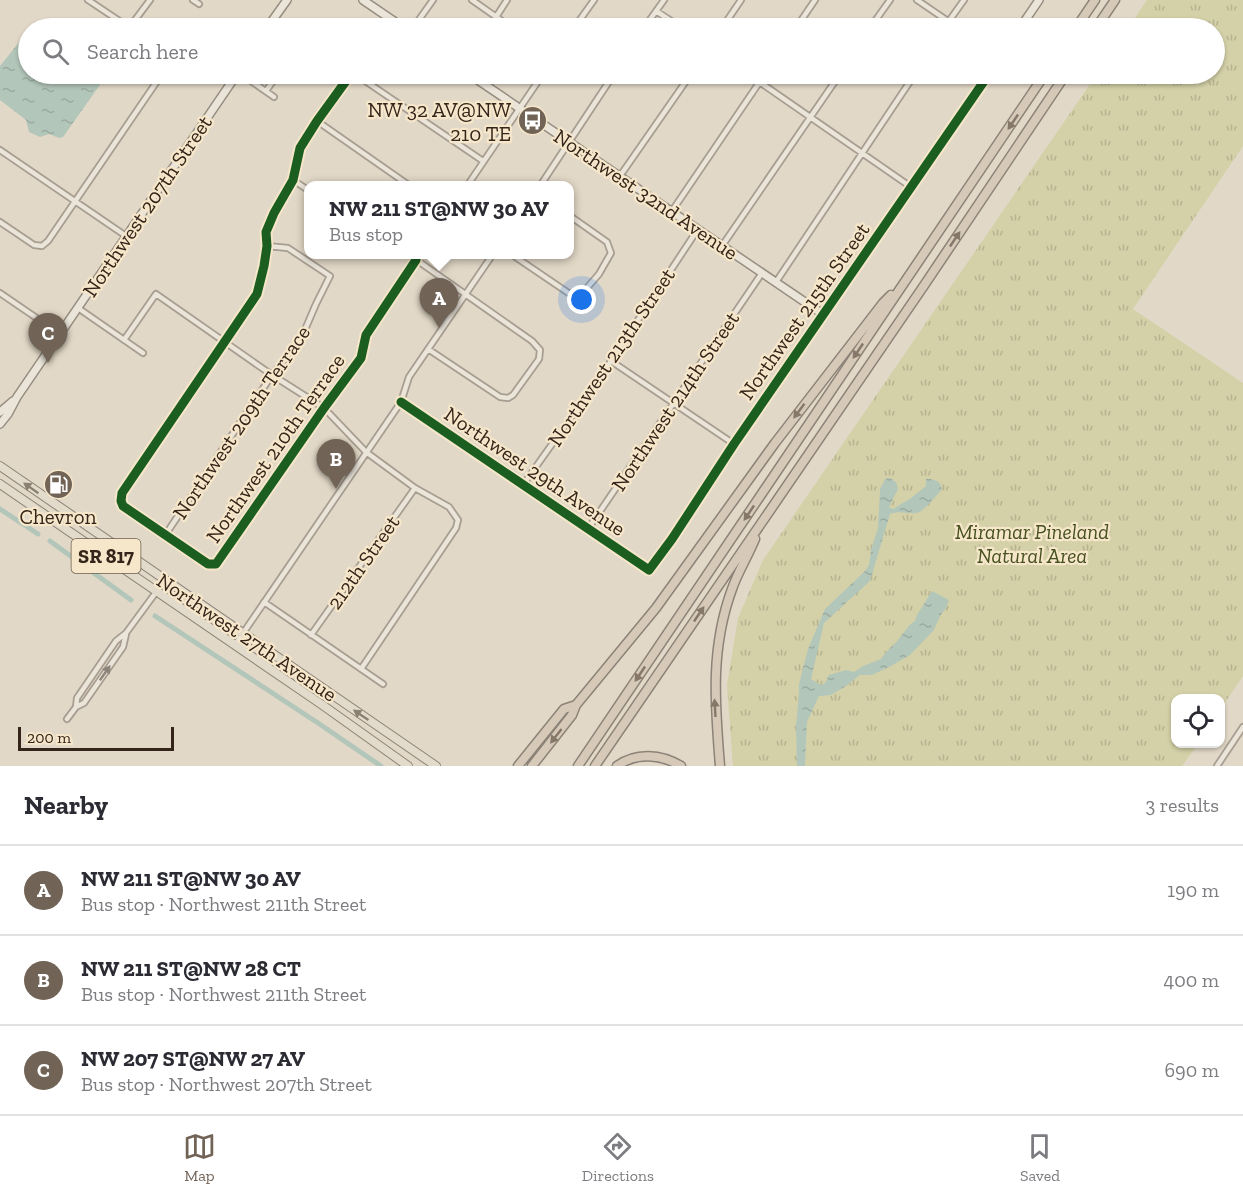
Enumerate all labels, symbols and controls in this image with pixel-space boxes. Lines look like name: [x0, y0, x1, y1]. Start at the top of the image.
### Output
search box: [18, 18, 1225, 84]
icon: search: [39, 35, 72, 68]
text: Search here: [87, 38, 198, 65]
place label: NW 32 AV@NW 210 TE: [367, 97, 511, 146]
bus stop icon: NW 32 AV@NW 210 TE: [516, 105, 548, 137]
street label: Northwest 207th Street: [77, 110, 217, 301]
one-way arrow: [1007, 114, 1018, 130]
street label: Northwest 32nd Avenue: [549, 123, 743, 265]
popup: [304, 181, 574, 259]
text: NW 211 ST@NW 30 AV: [329, 195, 549, 222]
street label: Northwest 215th Street: [733, 218, 875, 404]
text: Bus stop: [329, 222, 403, 246]
one-way arrow: [949, 231, 961, 247]
street label: Northwest 213th Street: [542, 263, 680, 451]
pin: A: [420, 278, 458, 328]
your location: [567, 285, 596, 314]
street label: Northwest 214th Street: [606, 306, 744, 495]
pin: C: [28, 314, 68, 363]
street label: Northwest 209th Terrace: [167, 320, 315, 523]
one-way arrow: [853, 343, 864, 359]
street label: Northwest 210th Terrace: [200, 349, 350, 547]
street label: Northwest 29th Avenue: [440, 401, 630, 541]
one-way arrow: [792, 403, 805, 419]
pin: B: [316, 440, 356, 489]
fuel station icon: Chevron: [42, 469, 74, 501]
one-way arrow: [23, 483, 39, 494]
place label: Chevron: [19, 504, 97, 529]
one-way arrow: [743, 504, 755, 520]
street label: 212th Street: [321, 510, 405, 614]
park label: Miramar Pineland Natural Area: [955, 519, 1109, 568]
road number: SR 817: [72, 539, 140, 573]
street label: Northwest 27th Avenue: [152, 567, 342, 707]
one-way arrow: [693, 606, 705, 622]
one-way arrow: [99, 665, 110, 681]
one-way arrow: [635, 666, 646, 682]
map controls: [1171, 694, 1225, 748]
button: locate: [1171, 694, 1225, 748]
one-way arrow: [711, 698, 720, 717]
one-way arrow: [353, 709, 369, 720]
scale bar: [18, 724, 174, 752]
text: 200 m: [27, 728, 71, 747]
one-way arrow: [549, 728, 562, 744]
text: Nearby: [24, 789, 108, 821]
text: 3 results: [1145, 793, 1219, 817]
text: NW 211 ST@NW 30 AV: [81, 865, 301, 892]
text: A: [37, 878, 50, 902]
text: 190 m: [1167, 878, 1219, 902]
text: Bus stop · Northwest 211th Street: [81, 892, 366, 916]
text: NW 211 ST@NW 28 CT: [81, 955, 301, 982]
text: B: [37, 968, 50, 992]
text: 400 m: [1163, 968, 1219, 992]
text: Bus stop · Northwest 211th Street: [81, 982, 366, 1006]
text: NW 207 ST@NW 27 AV: [81, 1045, 305, 1072]
text: C: [37, 1058, 50, 1082]
text: 690 m: [1164, 1058, 1219, 1082]
text: Bus stop · Northwest 207th Street: [81, 1072, 372, 1096]
tab: Map: [183, 1130, 216, 1185]
tab: Directions: [582, 1130, 654, 1185]
tab: Saved: [1020, 1130, 1060, 1185]

